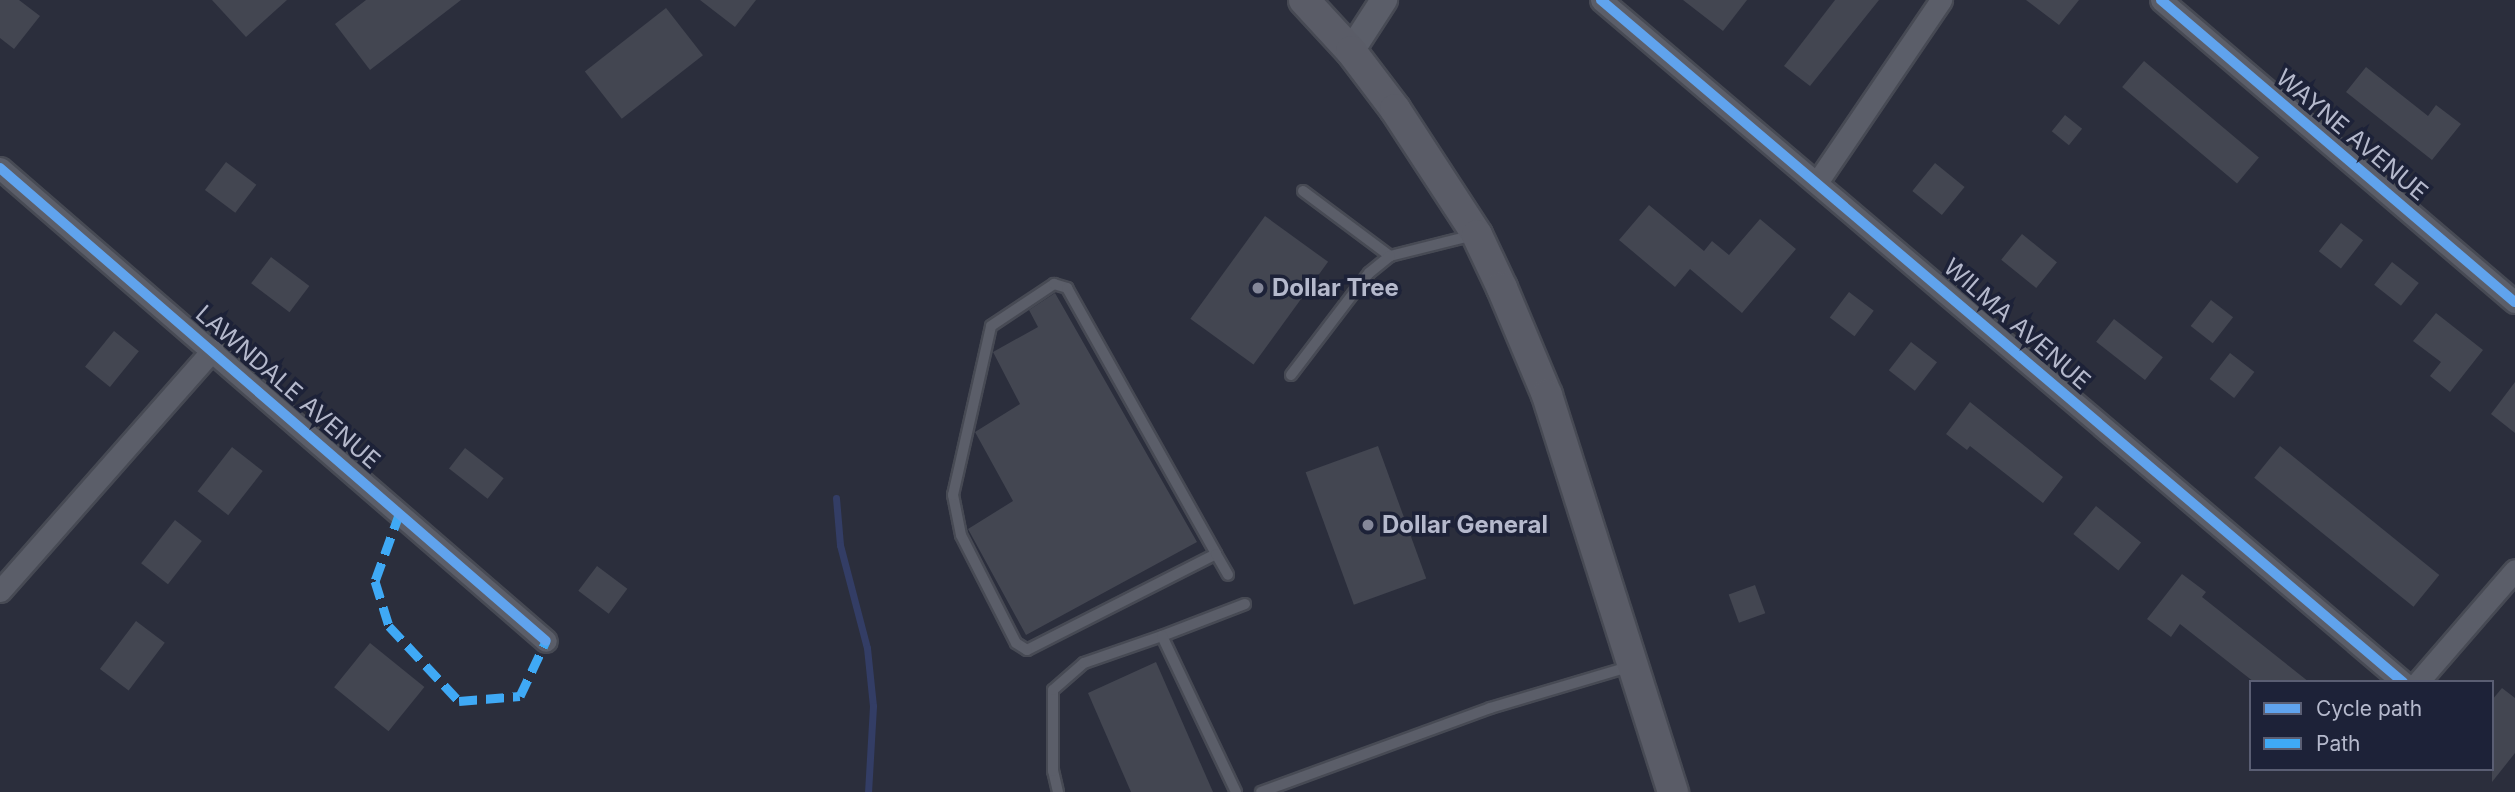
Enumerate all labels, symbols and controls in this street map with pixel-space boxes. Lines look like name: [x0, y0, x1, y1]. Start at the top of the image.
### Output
street label: WAYNE AVENUE: [2270, 63, 2434, 207]
street label: WILMA AVENUE: [1938, 252, 2096, 396]
place label: Dollar Tree: [1272, 274, 1399, 302]
marker: Dollar Tree: [1250, 280, 1266, 296]
street label: LAWNDALE AVENUE: [190, 299, 386, 475]
place label: Dollar General: [1382, 511, 1548, 539]
marker: Dollar General: [1360, 517, 1376, 533]
legend: [2249, 680, 2494, 771]
text: Cycle path: [2316, 696, 2422, 721]
text: Path: [2316, 731, 2361, 756]

